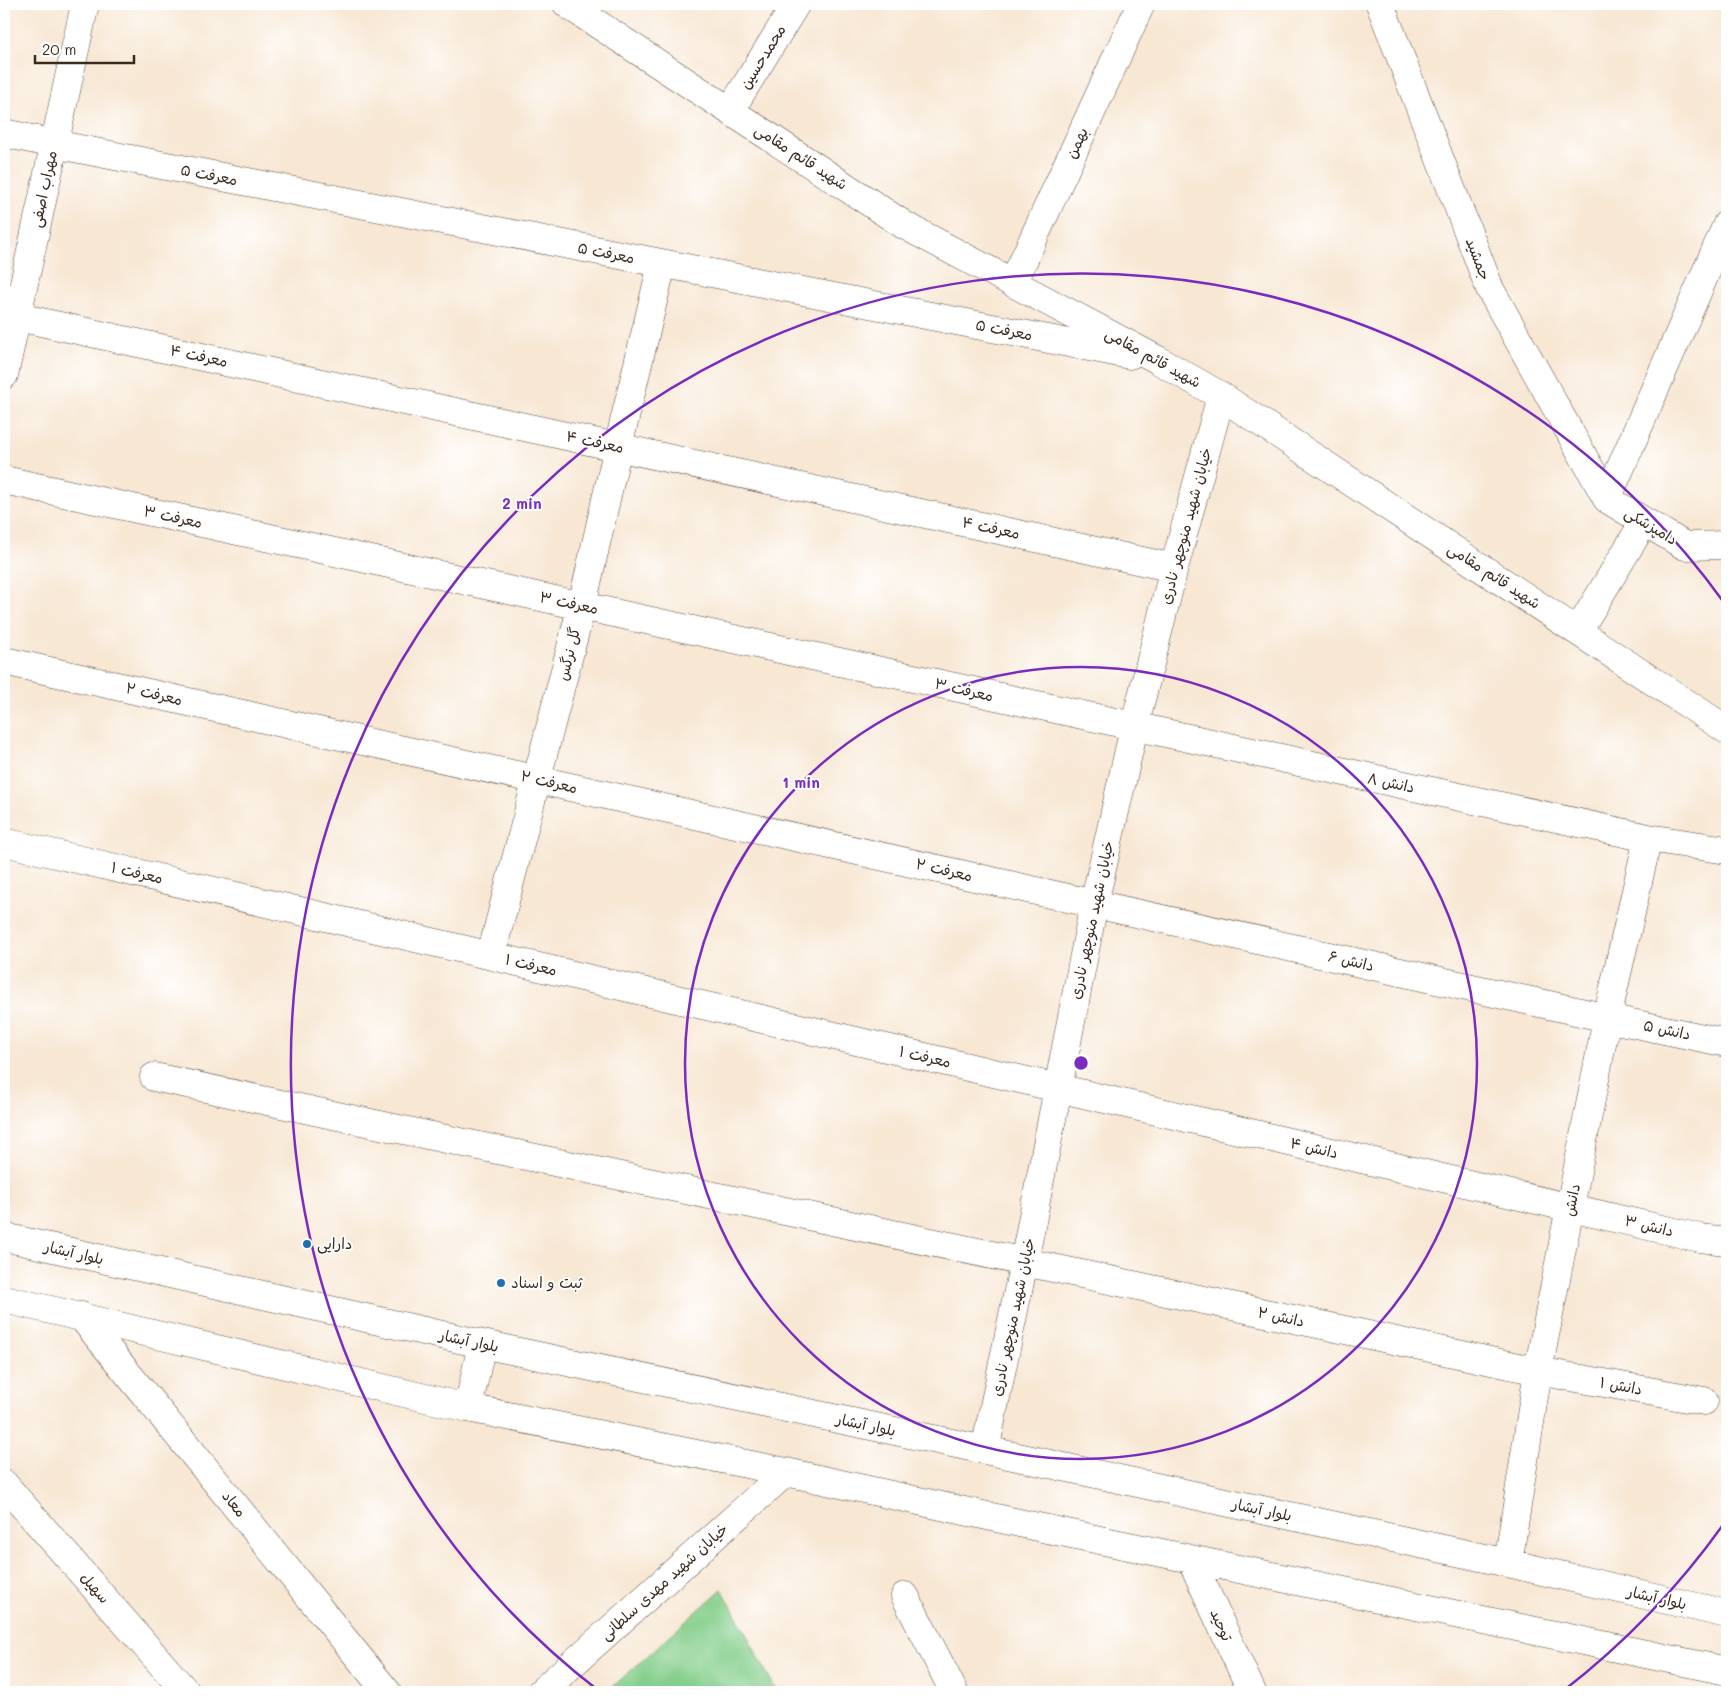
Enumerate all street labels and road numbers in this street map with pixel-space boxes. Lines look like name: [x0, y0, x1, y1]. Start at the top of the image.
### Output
street label: محمدحسین: [734, 20, 790, 92]
street label: شهید قائم مقامی: [750, 119, 852, 196]
street label: بهمن: [1060, 124, 1092, 161]
street label: مهراب اصفی: [25, 149, 62, 229]
street label: معرفت ۵: [179, 159, 239, 189]
street label: جمشید: [1462, 234, 1496, 283]
street label: معرفت ۵: [576, 237, 636, 267]
street label: معرفت ۵: [974, 314, 1034, 344]
street label: شهید قائم مقامی: [1101, 323, 1205, 394]
street label: معرفت ۴: [168, 339, 230, 371]
street label: معرفت ۴: [564, 425, 626, 457]
street label: خیابان شهید منوچهر نادری: [1154, 445, 1217, 607]
street label: معرفت ۳: [142, 500, 204, 532]
street label: دامپزشکی: [1621, 502, 1681, 549]
street label: معرفت ۴: [960, 511, 1022, 543]
street label: شهید قائم مقامی: [1443, 538, 1545, 615]
street label: معرفت ۳: [538, 586, 600, 618]
street label: گل نرگس: [552, 625, 584, 683]
street label: معرفت ۳: [933, 673, 996, 705]
street label: معرفت ۲: [124, 677, 184, 709]
street label: معرفت ۲: [519, 765, 579, 797]
street label: دانش ۸: [1366, 767, 1417, 797]
street label: خیابان شهید منوچهر نادری: [1064, 839, 1119, 1001]
street label: معرفت ۲: [914, 853, 974, 885]
street label: معرفت ۱: [109, 856, 165, 888]
street label: دانش ۶: [1326, 945, 1376, 975]
street label: معرفت ۱: [503, 948, 559, 980]
street label: دانش ۵: [1642, 1014, 1693, 1044]
street label: معرفت ۱: [897, 1040, 953, 1072]
street label: دانش ۴: [1288, 1132, 1340, 1162]
street label: دانش: [1558, 1182, 1584, 1218]
street label: دانش ۳: [1623, 1210, 1676, 1240]
street label: بلوار آبشار: [42, 1235, 106, 1269]
street label: خیابان شهید منوچهر نادری: [985, 1236, 1040, 1398]
street label: دانش ۲: [1256, 1301, 1307, 1331]
street label: بلوار آبشار: [437, 1324, 501, 1356]
street label: دانش ۱: [1598, 1371, 1644, 1399]
street label: بلوار آبشار: [834, 1408, 898, 1440]
street label: معاد: [218, 1486, 251, 1521]
street label: بلوار آبشار: [1230, 1493, 1294, 1525]
street label: خیابان شهید مهدی سلطانی: [595, 1518, 732, 1645]
street label: سهیل: [77, 1567, 115, 1607]
street label: بلوار آبشار: [1625, 1580, 1689, 1614]
street label: توحید: [1206, 1605, 1238, 1644]

